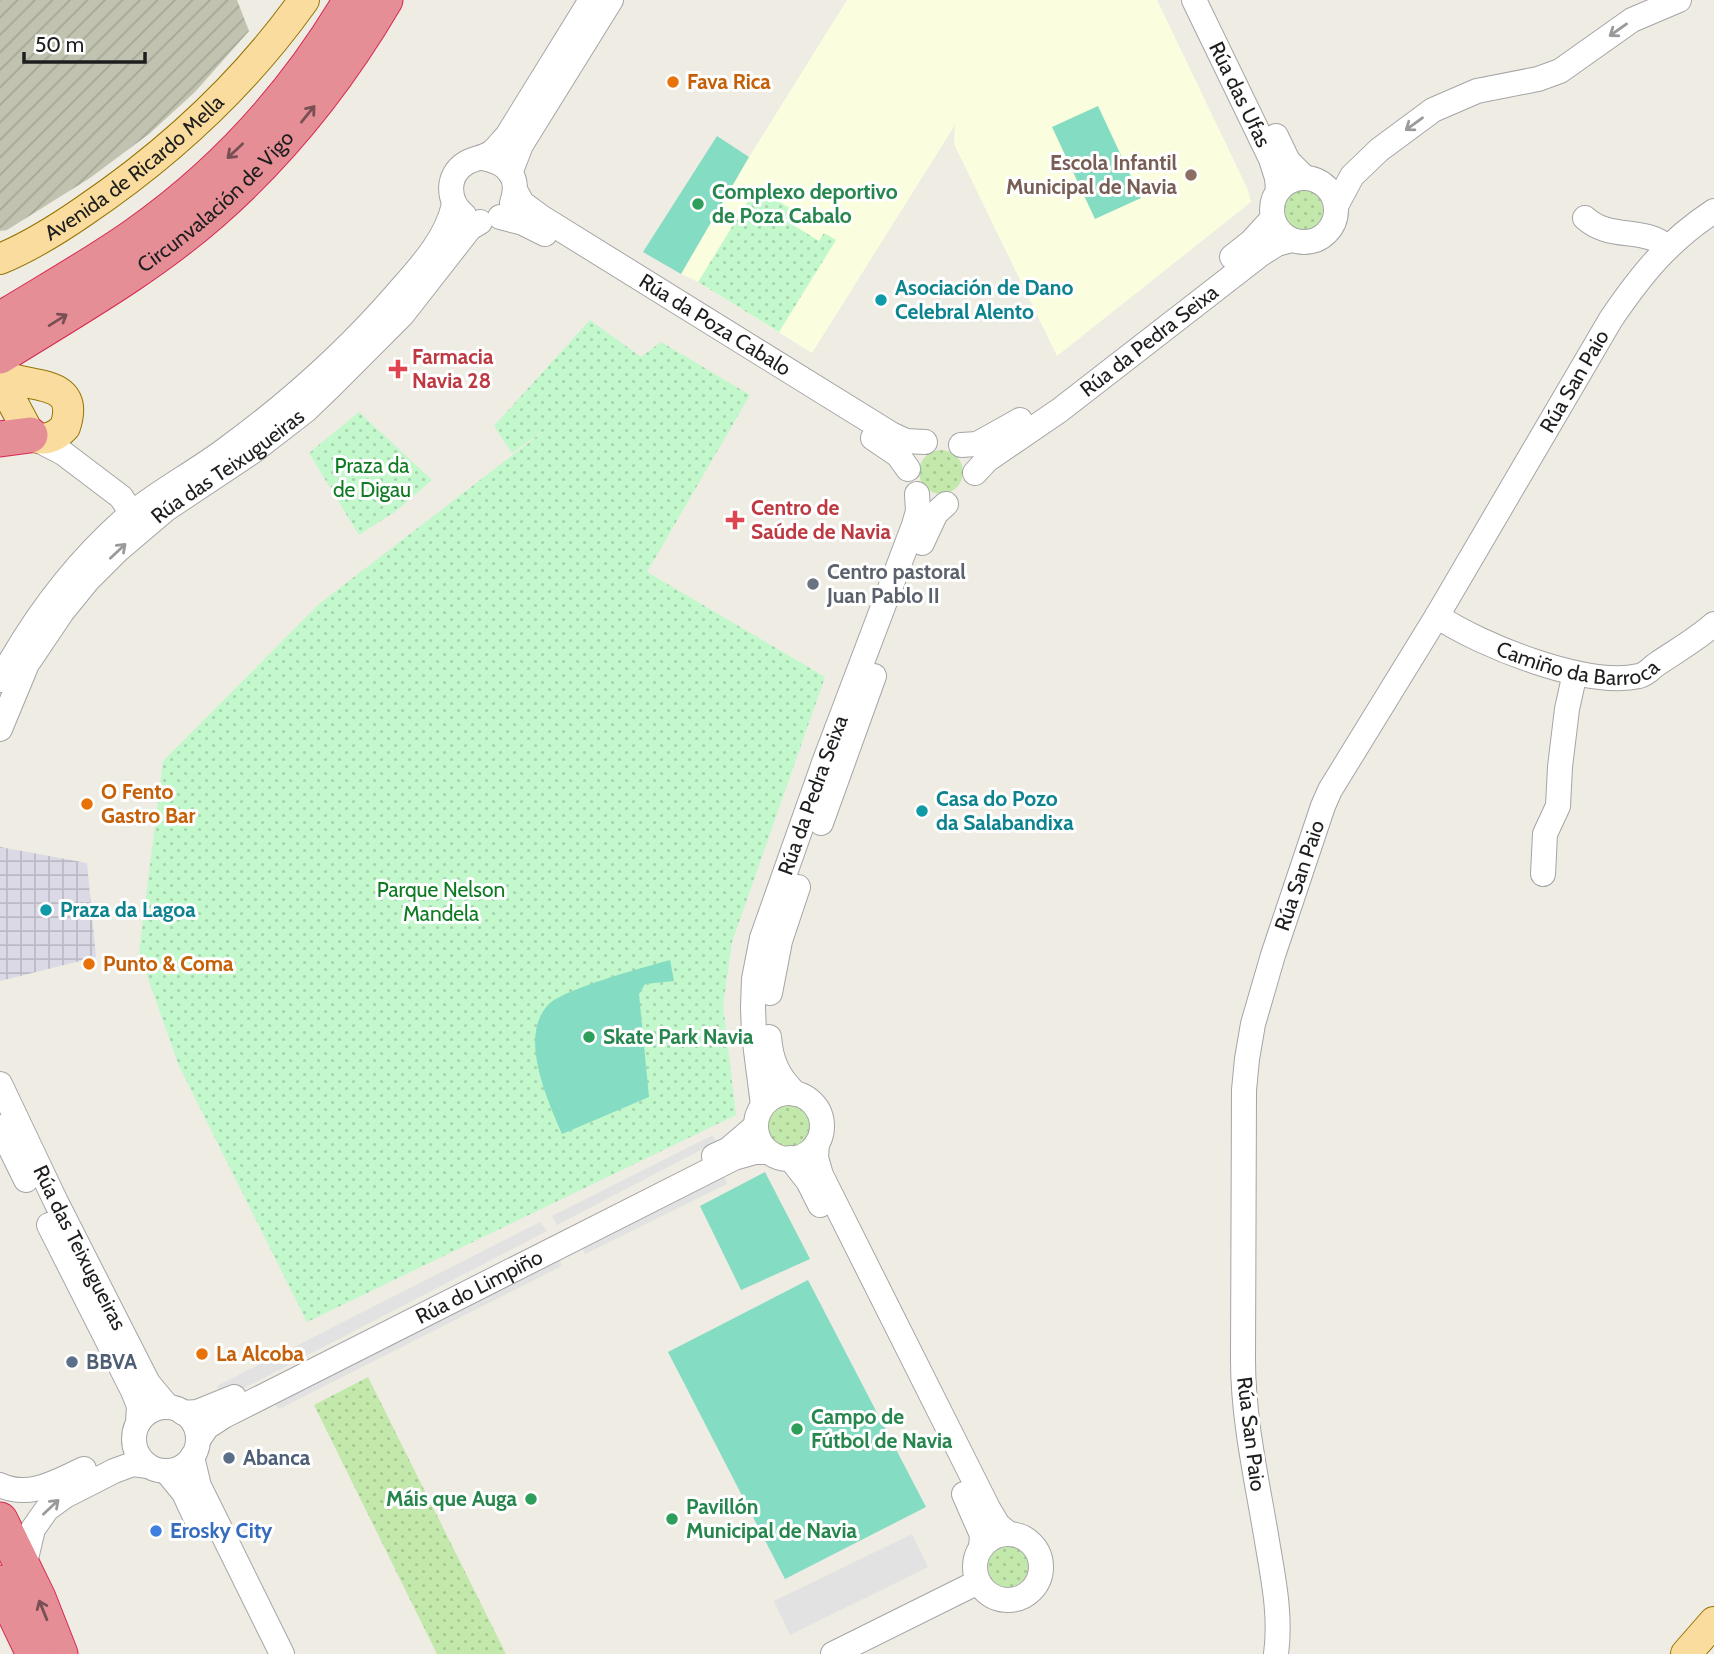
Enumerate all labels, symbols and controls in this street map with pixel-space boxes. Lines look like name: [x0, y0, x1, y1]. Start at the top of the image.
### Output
scale bar: [24, 21, 145, 65]
one-way arrow: [1609, 23, 1628, 37]
text: 50 m: [35, 32, 84, 57]
street label: Rúa das Ufas: [1204, 37, 1276, 151]
place label: Fava Rica: [687, 69, 771, 94]
marker: Fava Rica: [665, 74, 681, 90]
street label: Avenida de Ricardo Mella: [40, 89, 229, 246]
one-way arrow: [300, 105, 315, 123]
one-way arrow: [1405, 117, 1424, 131]
street label: Circunvalación de Vigo: [132, 126, 299, 278]
one-way arrow: [227, 142, 244, 159]
place label: Escola Infantil Municipal de Navia: [1006, 150, 1178, 199]
marker: Escola Infantil Municipal de Navia: [1183, 167, 1199, 183]
place label: Complexo deportivo de Poza Cabalo: [712, 179, 898, 228]
marker: Complexo deportivo de Poza Cabalo: [690, 196, 706, 212]
street label: Rúa da Poza Cabalo: [635, 268, 796, 381]
place label: Asociación de Dano Celebral Alento: [895, 275, 1073, 324]
street label: Rúa da Pedra Seixa: [1075, 279, 1223, 402]
marker: Asociación de Dano Celebral Alento: [873, 292, 889, 308]
one-way arrow: [47, 312, 67, 326]
street label: Rúa San Paio: [1534, 325, 1614, 437]
place label: Farmacia Navia 28: [412, 344, 494, 393]
marker: Farmacia Navia 28: [390, 361, 406, 377]
street label: Rúa das Teixugueiras: [146, 403, 309, 528]
park label: Praza da de Digau: [333, 453, 411, 502]
place label: Centro de Saúde de Navia: [751, 495, 891, 544]
marker: Centro de Saúde de Navia: [725, 510, 745, 530]
one-way arrow: [109, 543, 127, 559]
place label: Centro pastoral Juan Pablo II: [826, 559, 966, 608]
marker: Centro pastoral Juan Pablo II: [805, 576, 821, 592]
street label: Camiño da Barroca: [1493, 635, 1664, 690]
street label: Rúa da Pedra Seixa: [772, 712, 853, 878]
place label: O Fento Gastro Bar: [101, 779, 196, 828]
place label: Casa do Pozo da Salabandixa: [936, 786, 1074, 835]
marker: O Fento Gastro Bar: [79, 796, 95, 812]
marker: Casa do Pozo da Salabandixa: [914, 803, 930, 819]
street label: Rúa San Paio: [1269, 817, 1329, 934]
park label: Parque Nelson Mandela: [377, 877, 505, 926]
place label: Praza da Lagoa: [60, 897, 196, 922]
marker: Praza da Lagoa: [38, 902, 54, 918]
place label: Punto & Coma: [103, 951, 234, 976]
marker: Punto & Coma: [81, 956, 97, 972]
place label: Skate Park Navia: [603, 1024, 754, 1049]
marker: Skate Park Navia: [581, 1029, 597, 1045]
street label: Rúa das Teixugueiras: [28, 1161, 132, 1334]
street label: Rúa do Limpiño: [411, 1244, 547, 1329]
place label: La Alcoba: [216, 1341, 304, 1366]
marker: La Alcoba: [194, 1346, 210, 1362]
place label: BBVA: [86, 1349, 138, 1374]
marker: BBVA: [64, 1354, 80, 1370]
street label: Rúa San Paio: [1232, 1375, 1271, 1492]
place label: Campo de Fútbol de Navia: [811, 1404, 953, 1453]
marker: Campo de Fútbol de Navia: [789, 1421, 805, 1437]
place label: Abanca: [243, 1445, 311, 1470]
marker: Abanca: [221, 1450, 237, 1466]
place label: Máis que Auga: [386, 1486, 518, 1511]
marker: Máis que Auga: [523, 1491, 539, 1507]
place label: Pavillón Municipal de Navia: [686, 1494, 857, 1543]
one-way arrow: [42, 1499, 59, 1516]
marker: Pavillón Municipal de Navia: [664, 1511, 680, 1527]
place label: Erosky City: [170, 1518, 273, 1543]
marker: Erosky City: [148, 1523, 164, 1539]
one-way arrow: [35, 1600, 48, 1622]

